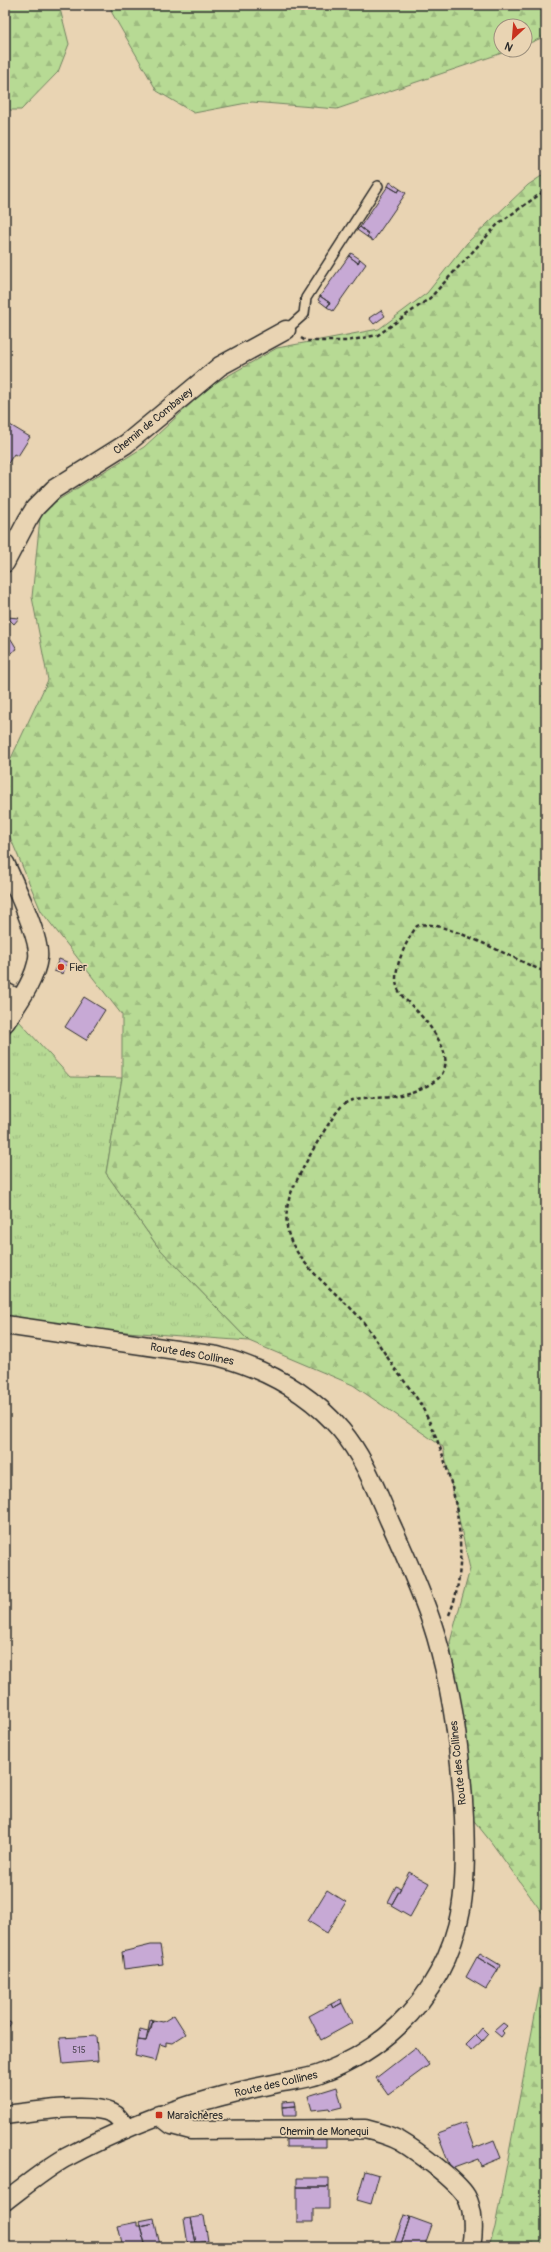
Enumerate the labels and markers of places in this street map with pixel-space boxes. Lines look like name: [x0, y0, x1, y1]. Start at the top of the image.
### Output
place label: Fier: [69, 961, 87, 974]
marker: Fier: [56, 962, 66, 972]
place label: Maraîchères: [167, 2109, 223, 2122]
marker: Maraîchères: [154, 2110, 164, 2120]

